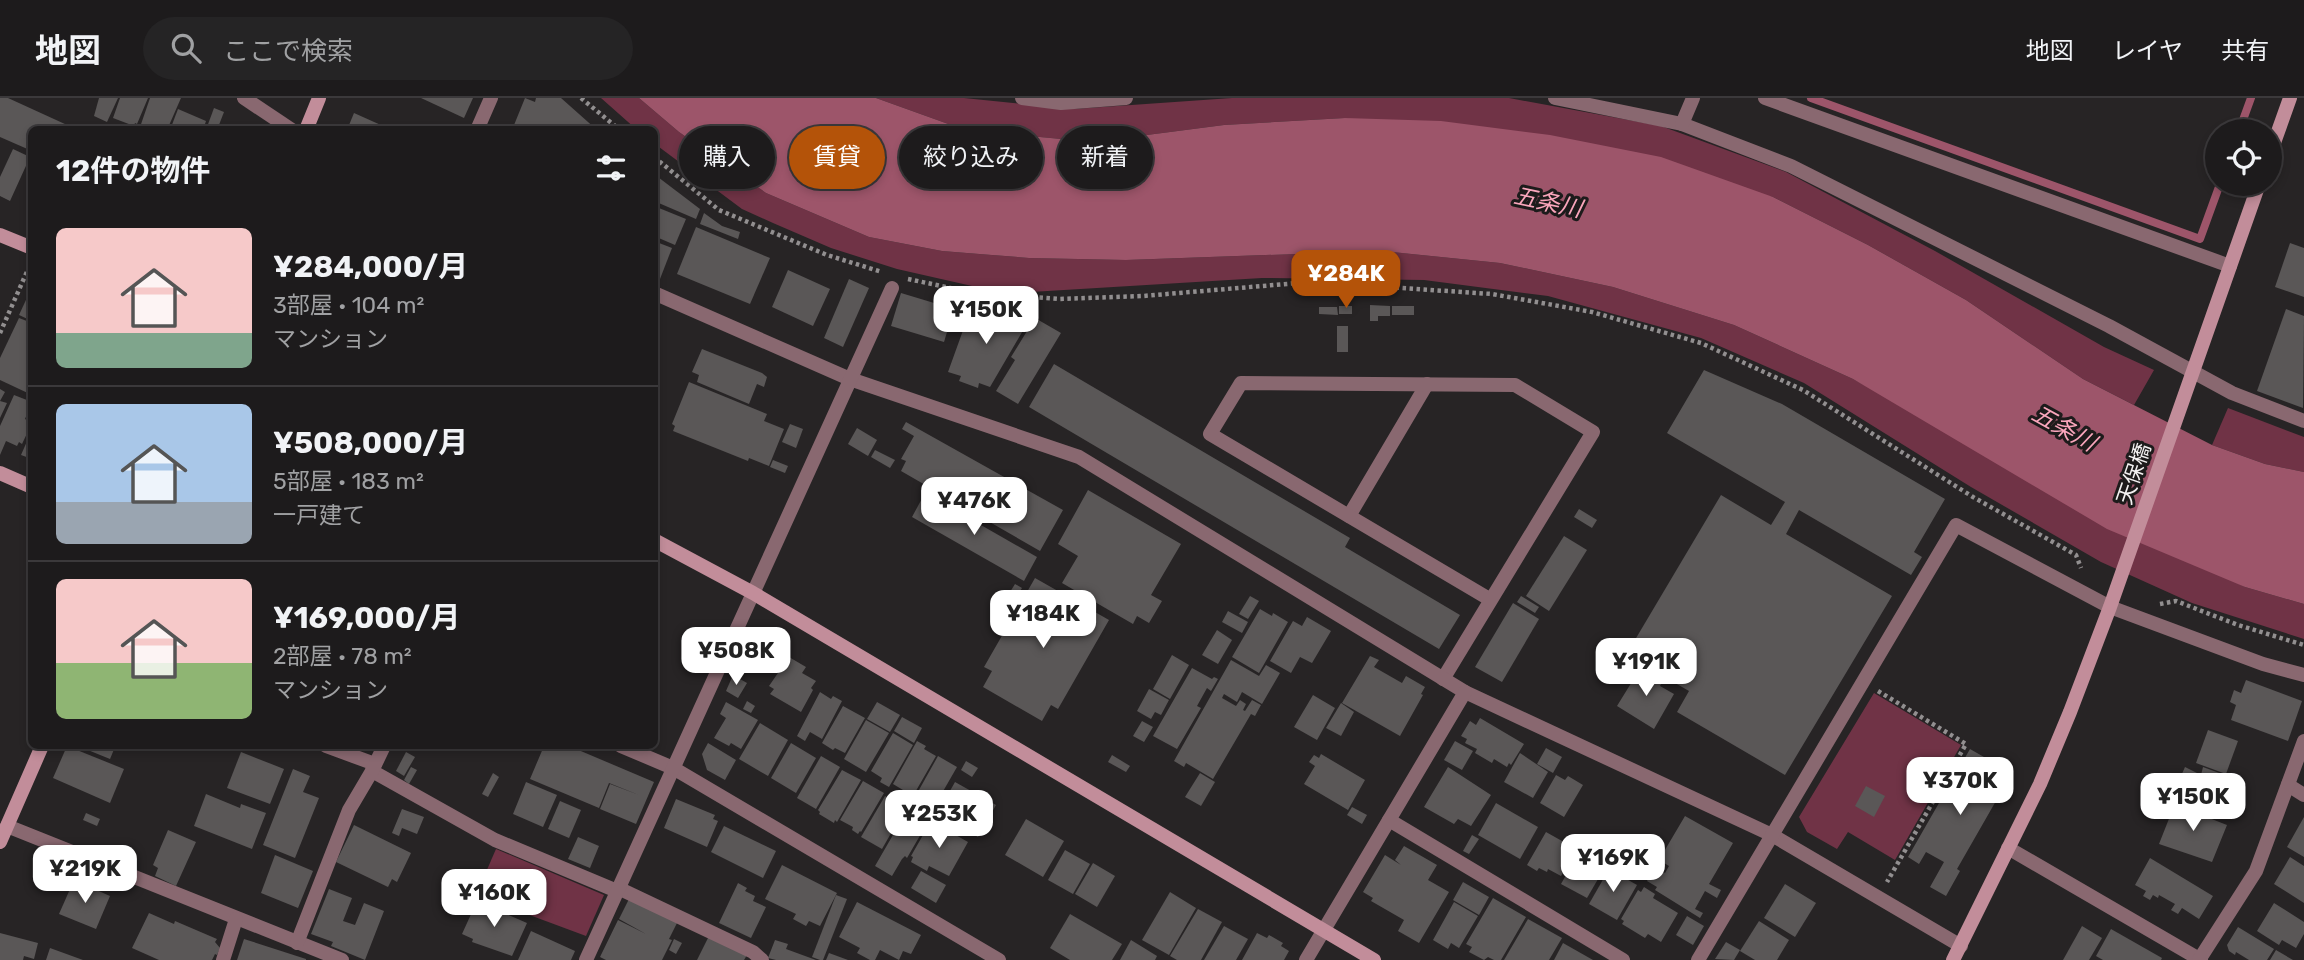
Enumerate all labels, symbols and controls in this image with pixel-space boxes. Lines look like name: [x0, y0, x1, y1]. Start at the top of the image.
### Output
search box: [143, 17, 633, 80]
icon: search: [167, 29, 205, 67]
text: 地図: [35, 31, 101, 70]
text: ここで検索: [223, 36, 353, 67]
text: 地図: [2026, 37, 2074, 65]
text: レイヤ: [2112, 37, 2183, 65]
text: 共有: [2221, 37, 2269, 65]
map controls: [2205, 119, 2282, 196]
button: locate: [2205, 119, 2282, 196]
chip: 購入: [679, 126, 775, 189]
chip: 賃貸: [789, 126, 885, 189]
chip: 絞り込み: [899, 126, 1043, 189]
chip: 新着: [1057, 126, 1153, 189]
icon: filters: [592, 149, 630, 187]
text: 12件の物件: [56, 153, 210, 189]
water label: 五条川: [1511, 181, 1588, 223]
text: ¥284,000/月: [273, 249, 468, 285]
pin: ¥284K: [1297, 250, 1395, 310]
icon: home: [112, 256, 196, 340]
text: ¥284K: [1307, 259, 1385, 287]
pin: ¥150K: [937, 286, 1035, 346]
text: 3部屋 · 104 m²: [273, 291, 424, 319]
text: ¥150K: [949, 295, 1023, 323]
text: マンション: [273, 325, 388, 353]
water label: 五条川: [2027, 399, 2104, 458]
text: ¥508,000/月: [273, 425, 468, 461]
icon: home: [112, 432, 196, 516]
street label: 天保橋: [2111, 440, 2156, 508]
text: 5部屋 · 183 m²: [273, 467, 424, 495]
pin: ¥476K: [925, 478, 1023, 537]
text: ¥476K: [937, 486, 1011, 514]
text: 一戸建て: [273, 501, 365, 529]
pin: ¥184K: [994, 590, 1092, 650]
text: ¥184K: [1006, 599, 1080, 627]
text: ¥169,000/月: [273, 600, 460, 636]
icon: home: [112, 607, 196, 691]
pin: ¥508K: [687, 628, 785, 687]
text: ¥508K: [697, 636, 775, 664]
pin: ¥191K: [1597, 638, 1695, 698]
text: 2部屋 · 78 m²: [273, 642, 412, 670]
text: ¥191K: [1612, 647, 1680, 675]
text: マンション: [273, 676, 388, 704]
pin: ¥370K: [1911, 758, 2009, 817]
text: ¥370K: [1922, 766, 1998, 794]
pin: ¥150K: [2144, 774, 2242, 833]
text: ¥150K: [2156, 782, 2230, 810]
pin: ¥253K: [890, 790, 988, 850]
text: ¥253K: [901, 799, 977, 827]
pin: ¥169K: [1564, 834, 1662, 894]
text: ¥169K: [1577, 843, 1649, 871]
pin: ¥219K: [36, 846, 134, 905]
text: ¥219K: [49, 854, 121, 882]
pin: ¥160K: [445, 870, 543, 929]
text: ¥160K: [457, 878, 531, 906]

